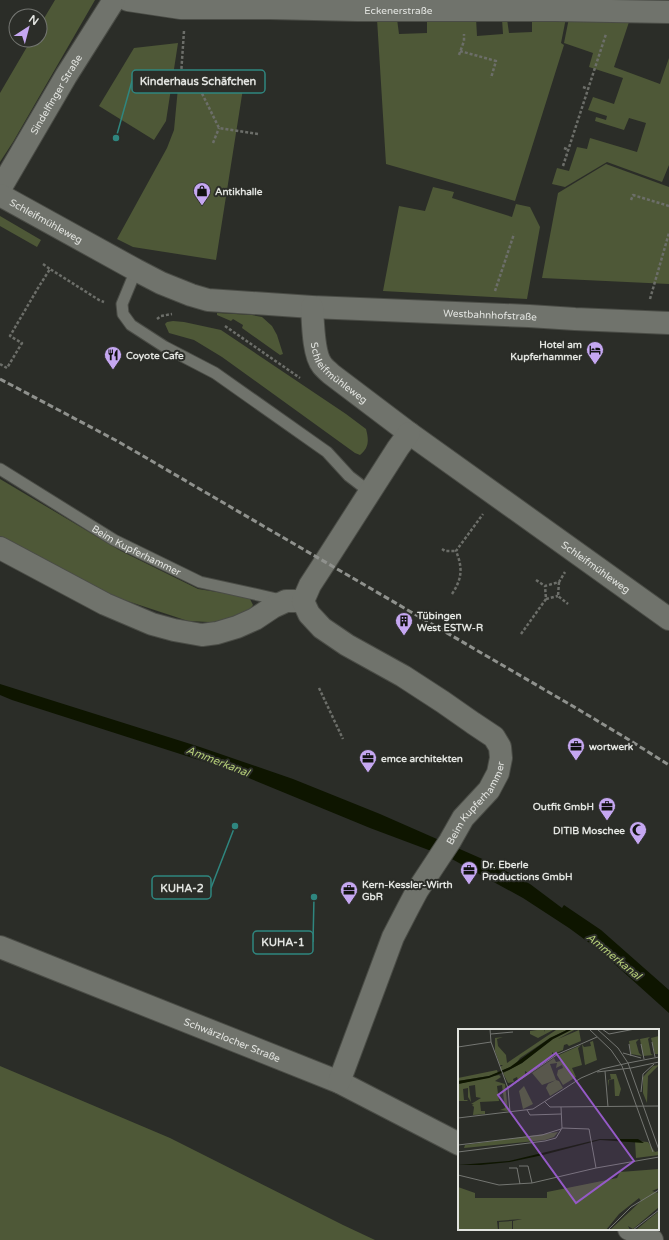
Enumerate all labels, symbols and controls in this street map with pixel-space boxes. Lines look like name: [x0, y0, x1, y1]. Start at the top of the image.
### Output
street label: Eckenerstraße: [364, 5, 433, 17]
north arrow: [8, 8, 48, 48]
text: N: [26, 12, 41, 28]
street label: Sindelfinger Straße: [28, 52, 85, 137]
callout: Kinderhaus Schäfchen: [132, 70, 265, 93]
text: Kinderhaus Schäfchen: [140, 75, 257, 88]
shop icon: Antikhalle: [192, 181, 212, 206]
place label: Antikhalle: [215, 186, 263, 198]
street label: Schleifmühleweg: [7, 197, 84, 246]
street label: Westbahnhofstraße: [443, 307, 538, 324]
place label: Hotel am Kupferhammer: [510, 339, 582, 363]
hotel icon: Hotel am Kupferhammer: [585, 340, 605, 365]
street label: Schleifmühleweg: [308, 341, 369, 406]
restaurant icon: Coyote Cafe: [103, 345, 123, 370]
place label: Coyote Cafe: [126, 350, 184, 362]
street label: Beim Kupferhammer: [89, 523, 183, 579]
street label: Schleifmühleweg: [559, 539, 632, 596]
place label: Tübingen West ESTW-R: [416, 610, 483, 634]
building icon: Tübingen West ESTW-R: [394, 611, 414, 636]
office icon: wortwerk: [566, 736, 586, 761]
place label: wortwerk: [589, 741, 634, 753]
water label: Ammerkanal: [184, 743, 252, 780]
office icon: emce architekten: [358, 748, 378, 773]
place label: emce architekten: [381, 753, 463, 765]
street label: Beim Kupferhammer: [444, 760, 507, 847]
office icon: Outfit GmbH: [597, 796, 617, 821]
place label: Outfit GmbH: [533, 801, 594, 813]
mosque icon: DITIB Moschee: [628, 820, 648, 845]
place label: DITIB Moschee: [553, 825, 625, 837]
place label: Dr. Eberle Productions GmbH: [482, 859, 572, 883]
office icon: Dr. Eberle Productions GmbH: [459, 860, 479, 885]
callout: KUHA-2: [152, 876, 211, 899]
place label: Kern-Kessler-Wirth GbR: [362, 879, 453, 903]
office icon: Kern-Kessler-Wirth GbR: [339, 880, 359, 905]
text: KUHA-2: [160, 882, 204, 895]
water label: Ammerkanal: [584, 930, 645, 983]
callout: KUHA-1: [253, 931, 313, 954]
text: KUHA-1: [261, 936, 305, 949]
street label: Schwärzlocher Straße: [182, 1016, 282, 1065]
inset map: [458, 1029, 659, 1230]

